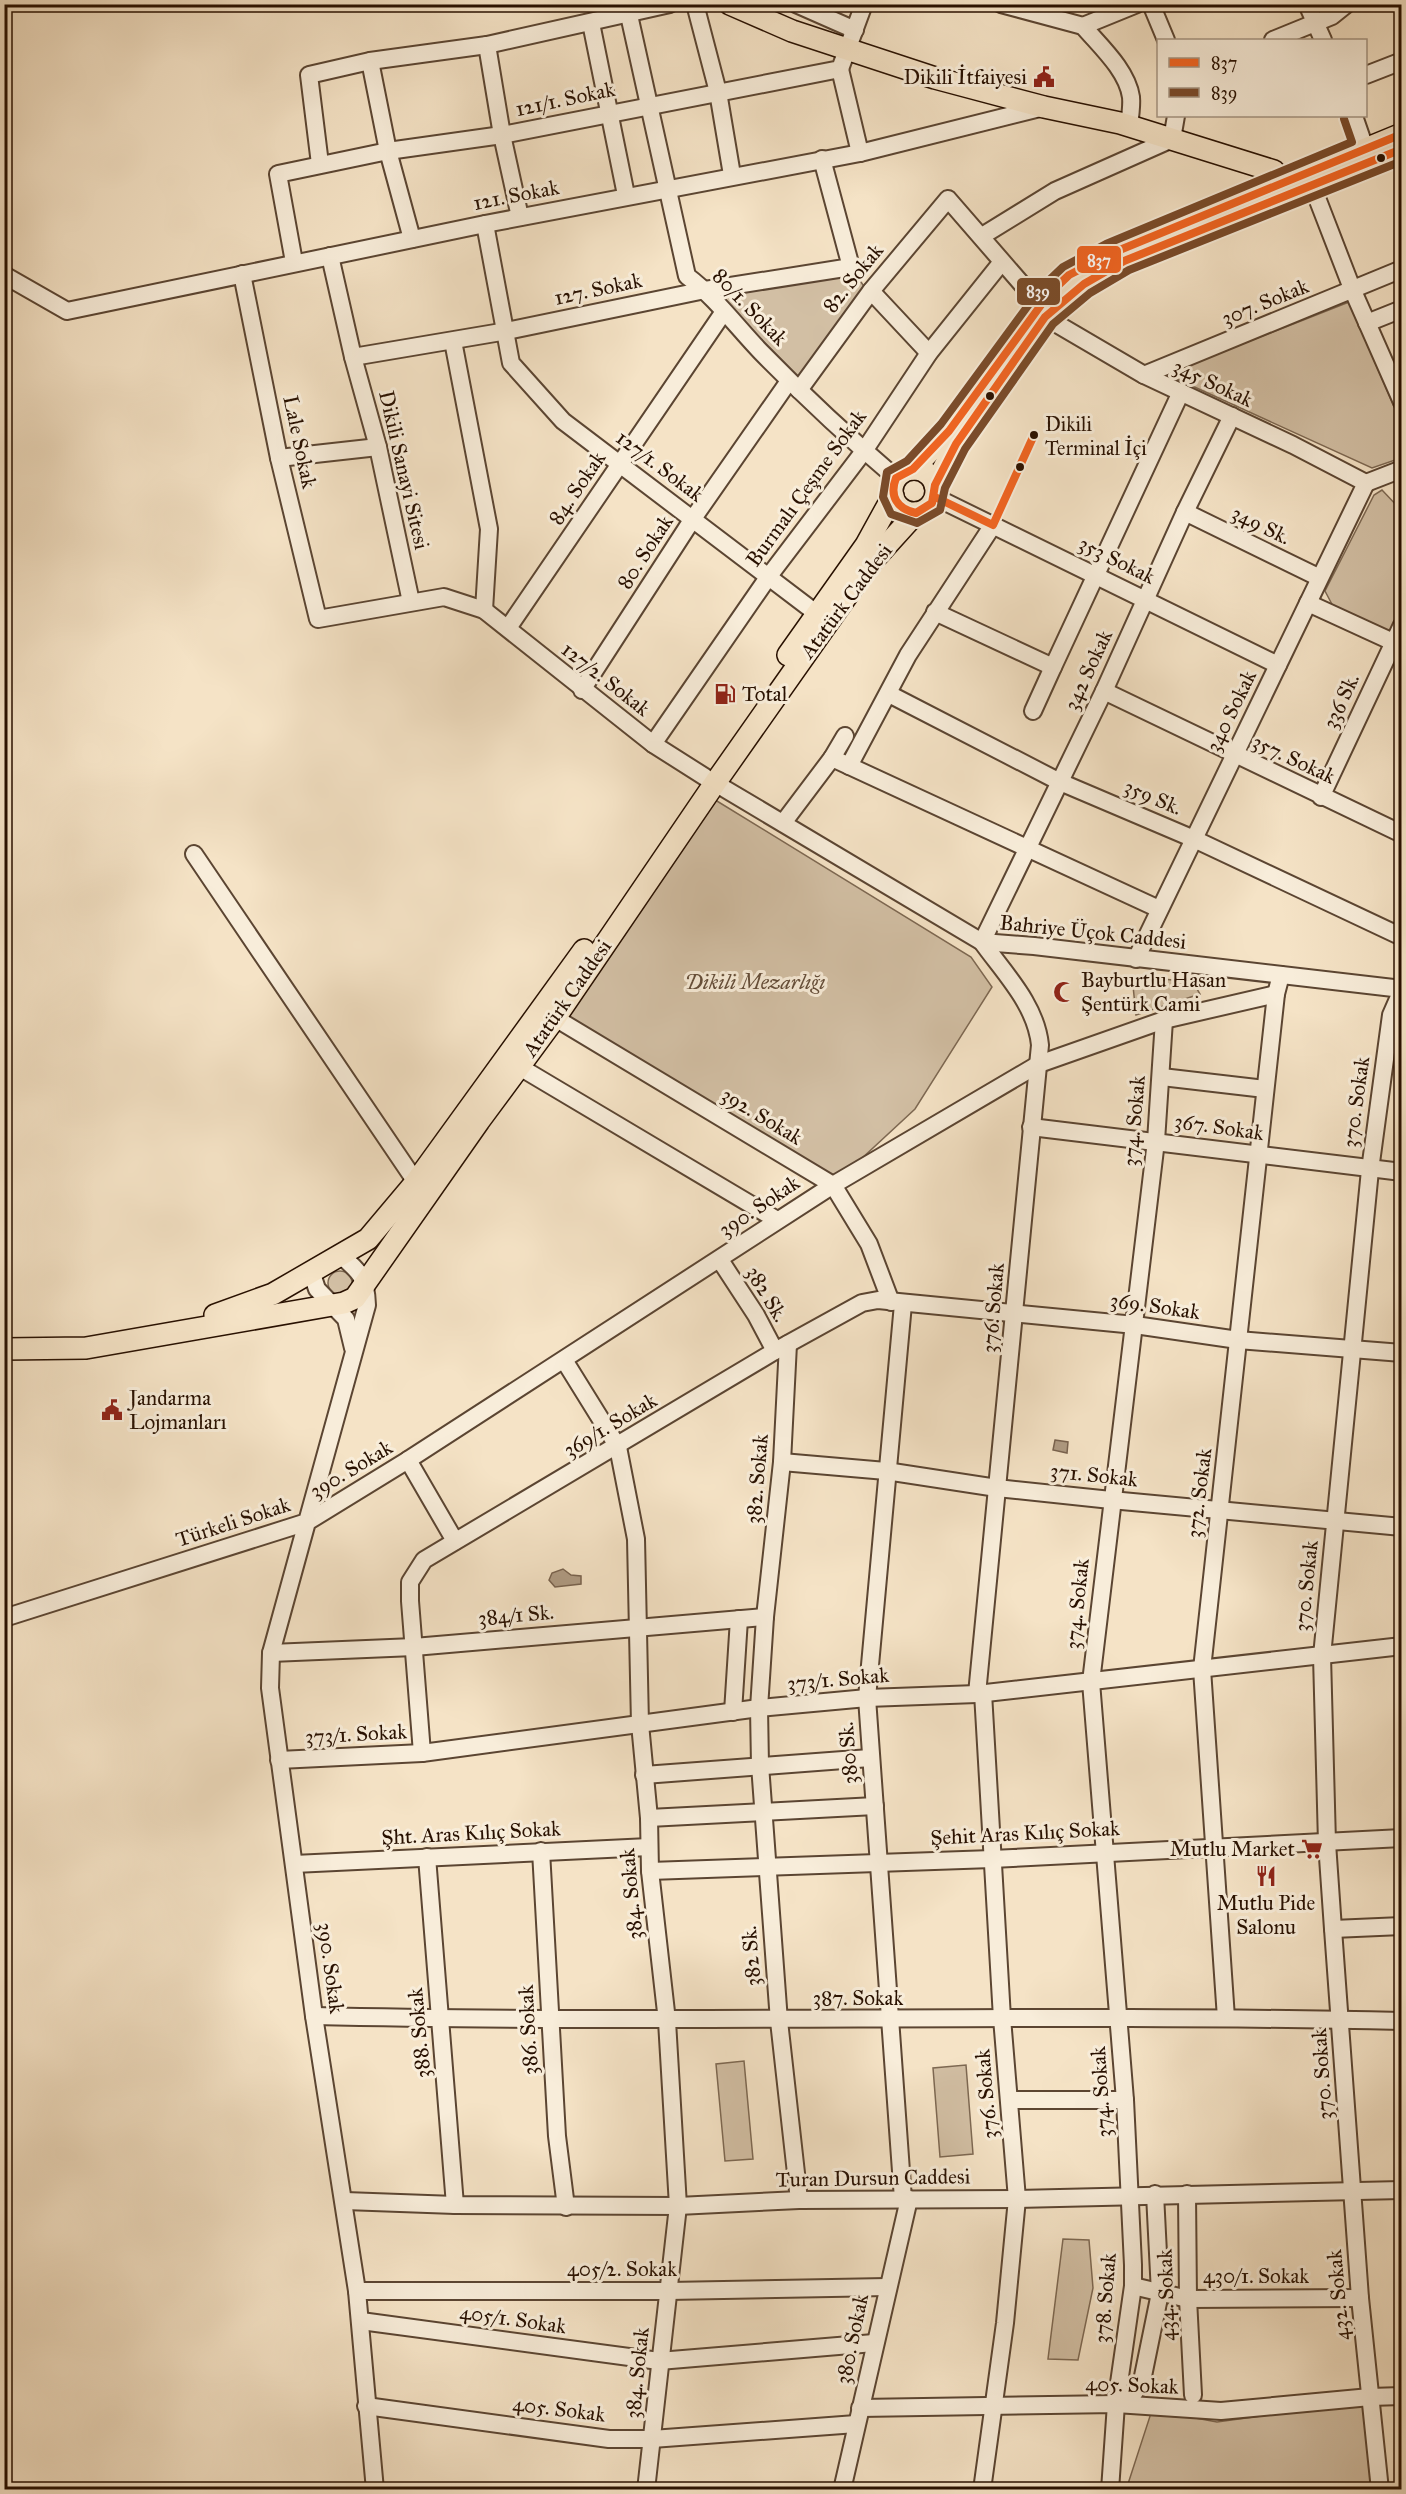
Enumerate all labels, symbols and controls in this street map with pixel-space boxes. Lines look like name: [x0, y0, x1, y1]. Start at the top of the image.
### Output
legend: [1157, 39, 1367, 117]
text: 837: [1211, 52, 1237, 74]
place label: Dikili İtfaiyesi: [904, 64, 1027, 90]
public building icon: Dikili İtfaiyesi: [1032, 65, 1056, 89]
street label: 121/1. Sokak: [513, 76, 617, 122]
text: 839: [1211, 82, 1237, 104]
unlabelled marker: [1375, 152, 1387, 164]
street label: 121. Sokak: [471, 174, 561, 216]
street label: 82. Sokak: [817, 238, 889, 318]
line badge: 837: [1076, 245, 1122, 274]
text: 837: [1087, 251, 1111, 271]
street label: 80/1. Sokak: [707, 263, 793, 351]
street label: 127. Sokak: [552, 267, 644, 311]
street label: 307. Sokak: [1218, 273, 1313, 331]
line badge: 839: [1016, 277, 1061, 306]
text: 839: [1026, 282, 1050, 302]
street label: 345 Sokak: [1169, 353, 1257, 413]
street label: Dikili Sanayi Sitesi: [373, 388, 435, 552]
unlabelled marker: [984, 390, 996, 402]
street label: Lale Sokak: [277, 393, 323, 491]
street label: Burmalı Çeşme Sokak: [740, 404, 872, 572]
place label: Dikili Terminal İçi: [1045, 412, 1147, 460]
street label: 127/1. Sokak: [611, 425, 709, 508]
marker: Dikili Terminal İçi: [1028, 429, 1040, 441]
street label: 84. Sokak: [543, 446, 611, 530]
unlabelled marker: [1014, 461, 1026, 473]
street label: 349 Sk.: [1227, 500, 1295, 550]
street label: 80. Sokak: [611, 510, 679, 594]
street label: 353 Sokak: [1074, 530, 1160, 590]
street label: Atatürk Caddesi: [794, 538, 898, 664]
street label: 342 Sokak: [1058, 625, 1118, 714]
street label: 127/2. Sokak: [556, 636, 656, 722]
street label: 340 Sokak: [1200, 666, 1262, 756]
street label: 336 Sk.: [1317, 669, 1365, 733]
place label: Total: [742, 681, 788, 707]
fuel station icon: Total: [713, 682, 737, 706]
street label: 357. Sokak: [1248, 728, 1340, 790]
street label: 359 Sk.: [1120, 773, 1186, 821]
street label: Bahriye Üçok Caddesi: [998, 909, 1188, 955]
street label: Atatürk Caddesi: [516, 934, 617, 1063]
place label: Bayburtlu Hasan Şentürk Cami: [1081, 967, 1226, 1017]
park label: Dikili Mezarlığı: [685, 969, 825, 995]
mosque icon: Bayburtlu Hasan Şentürk Cami: [1052, 980, 1076, 1004]
street label: 370. Sokak: [1337, 1054, 1375, 1149]
street label: 374. Sokak: [1117, 1074, 1151, 1168]
street label: 392. Sokak: [717, 1082, 808, 1151]
street label: 367. Sokak: [1173, 1108, 1266, 1146]
street label: 390. Sokak: [714, 1169, 805, 1242]
street label: 382 Sk.: [740, 1261, 794, 1327]
street label: 376. Sokak: [976, 1262, 1010, 1354]
street label: 369. Sokak: [1108, 1287, 1202, 1325]
place label: Jandarma Lojmanları: [127, 1385, 227, 1435]
street label: 369/1. Sokak: [559, 1387, 662, 1463]
public building icon: Jandarma Lojmanları: [100, 1398, 124, 1422]
street label: 382. Sokak: [740, 1433, 774, 1525]
street label: 390. Sokak: [305, 1434, 397, 1504]
street label: 372. Sokak: [1181, 1446, 1217, 1539]
street label: 371. Sokak: [1049, 1457, 1139, 1493]
street label: Türkeli Sokak: [173, 1491, 294, 1553]
street label: 370. Sokak: [1288, 1539, 1324, 1633]
street label: 374. Sokak: [1059, 1557, 1095, 1651]
street label: 384/1 Sk.: [477, 1599, 555, 1631]
street label: 373/1. Sokak: [786, 1662, 890, 1696]
street label: 373/1. Sokak: [304, 1718, 408, 1750]
street label: 380 Sk.: [833, 1721, 863, 1785]
street label: Şht. Aras Kılıç Sokak: [381, 1815, 562, 1851]
street label: Şehit Aras Kılıç Sokak: [930, 1815, 1121, 1851]
place label: Mutlu Market: [1170, 1836, 1296, 1862]
supermarket icon: Mutlu Market: [1300, 1837, 1324, 1861]
street label: 384. Sokak: [614, 1847, 648, 1941]
restaurant icon: Mutlu Pide Salonu: [1254, 1864, 1278, 1888]
place label: Mutlu Pide Salonu: [1217, 1890, 1315, 1940]
street label: 390. Sokak: [312, 1921, 350, 2016]
street label: 382 Sk.: [736, 1925, 766, 1987]
street label: 386. Sokak: [513, 1984, 543, 2076]
street label: 387. Sokak: [813, 1985, 903, 2011]
street label: 388. Sokak: [402, 1986, 436, 2079]
street label: 370. Sokak: [1306, 2027, 1338, 2121]
street label: 374. Sokak: [1085, 2045, 1117, 2138]
street label: 376. Sokak: [969, 2048, 1003, 2140]
street label: Turan Dursun Caddesi: [775, 2163, 971, 2193]
street label: 434. Sokak: [1151, 2248, 1181, 2342]
street label: 432. Sokak: [1321, 2248, 1355, 2341]
street label: 378. Sokak: [1088, 2251, 1122, 2344]
street label: 405/2. Sokak: [567, 2256, 677, 2282]
street label: 430/1. Sokak: [1203, 2263, 1309, 2289]
street label: 380. Sokak: [830, 2291, 874, 2387]
street label: 405/1. Sokak: [458, 2299, 568, 2339]
street label: 384. Sokak: [619, 2326, 655, 2420]
street label: 405. Sokak: [1085, 2370, 1179, 2400]
street label: 405. Sokak: [511, 2390, 607, 2428]

